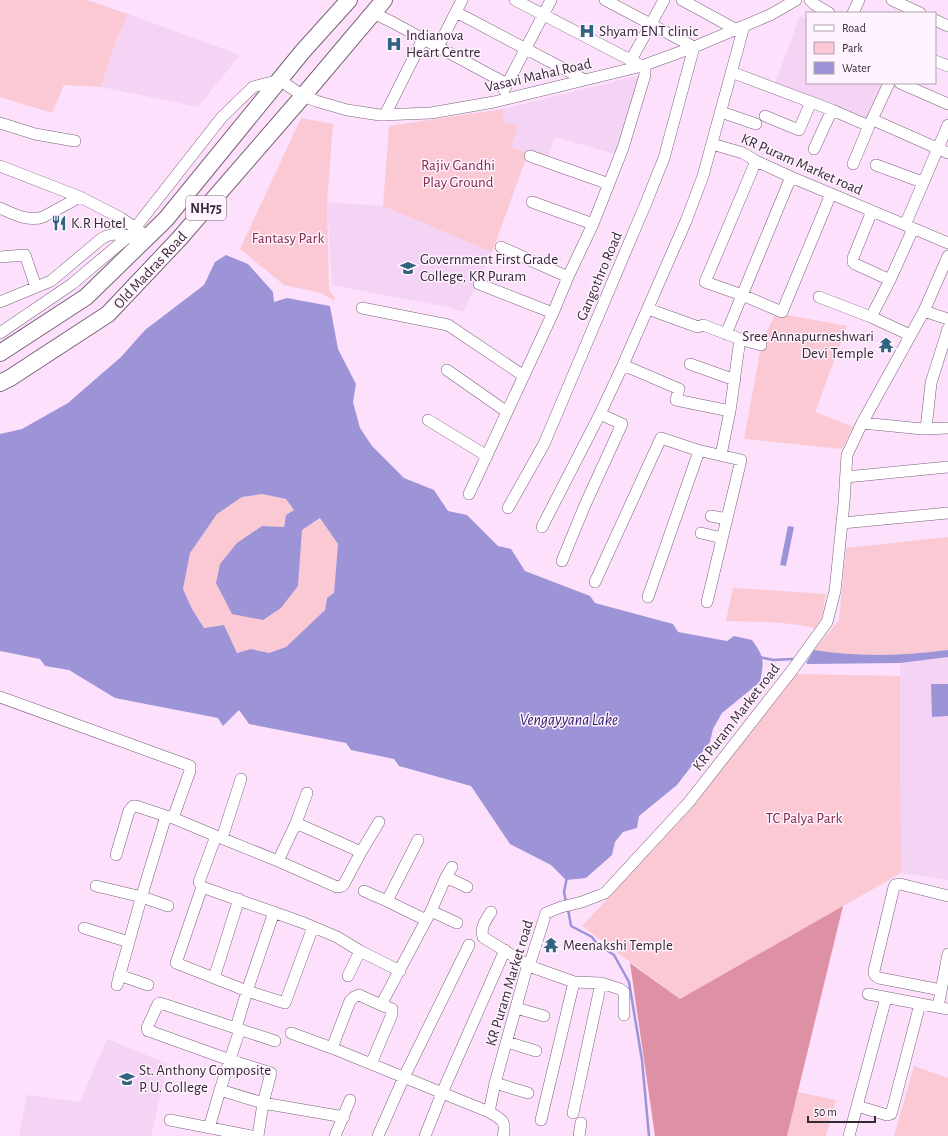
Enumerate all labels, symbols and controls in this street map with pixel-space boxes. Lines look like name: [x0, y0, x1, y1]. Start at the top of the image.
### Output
legend: [806, 12, 936, 84]
hospital icon: Shyam ENT clinic: [578, 22, 596, 40]
text: Road: [842, 22, 866, 34]
place label: Shyam ENT clinic: [599, 24, 698, 39]
place label: Indianova Heart Centre: [406, 28, 481, 60]
hospital icon: Indianova Heart Centre: [385, 35, 403, 53]
text: Park: [842, 42, 863, 54]
street label: Vasavi Mahal Road: [483, 56, 593, 95]
text: Water: [842, 62, 871, 74]
street label: KR Puram Market road: [739, 131, 865, 198]
park label: Rajiv Gandhi Play Ground: [421, 158, 495, 190]
road number: NH75: [186, 196, 226, 220]
restaurant icon: K.R Hotel: [50, 214, 68, 232]
place label: K.R Hotel: [71, 216, 126, 231]
street label: Old Madras Road: [111, 229, 190, 312]
street label: Gangothro Road: [574, 229, 625, 323]
park label: Fantasy Park: [252, 231, 324, 246]
place label: Government First Grade College, KR Puram: [420, 252, 558, 284]
school or university icon: Government First Grade College, KR Puram: [399, 259, 417, 277]
place label: Sree Annapurneshwari Devi Temple: [742, 329, 874, 361]
temple icon: Sree Annapurneshwari Devi Temple: [877, 336, 895, 354]
street label: KR Puram Market road: [690, 661, 783, 774]
water label: Vengayyana Lake: [520, 712, 618, 728]
park label: TC Palya Park: [766, 811, 842, 826]
street label: KR Puram Market road: [483, 918, 536, 1048]
temple icon: Meenakshi Temple: [542, 936, 560, 954]
place label: Meenakshi Temple: [563, 938, 673, 953]
place label: St. Anthony Composite P. U. College: [139, 1063, 271, 1095]
school or university icon: St. Anthony Composite P. U. College: [118, 1070, 136, 1088]
scale bar: [808, 1098, 875, 1124]
text: 50 m: [814, 1106, 837, 1118]

